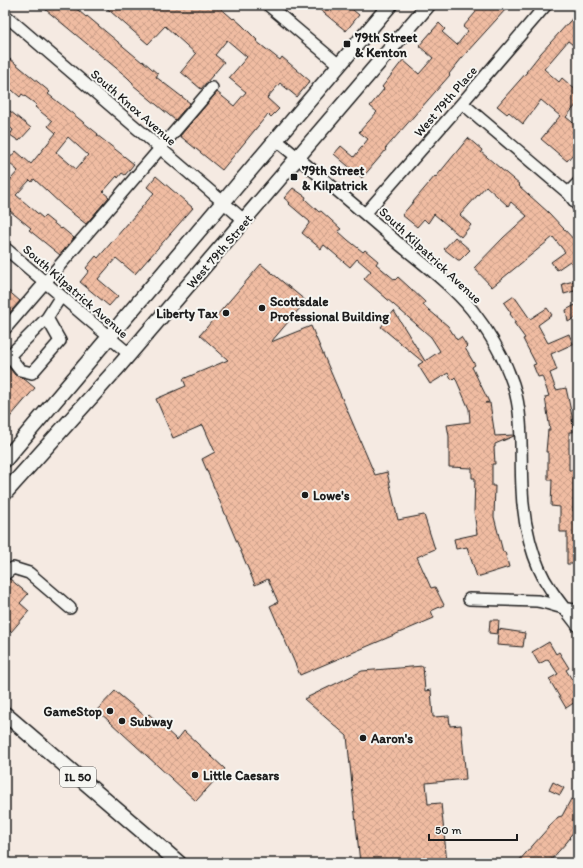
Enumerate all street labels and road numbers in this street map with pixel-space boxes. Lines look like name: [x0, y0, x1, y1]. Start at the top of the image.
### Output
street label: West 79th Place: [411, 63, 480, 140]
street label: South Knox Avenue: [88, 66, 179, 149]
street label: South Kilpatrick Avenue: [376, 204, 485, 307]
street label: West 79th Street: [183, 211, 256, 291]
street label: South Kilpatrick Avenue: [20, 242, 131, 341]
road number: IL 50: [60, 767, 96, 787]

